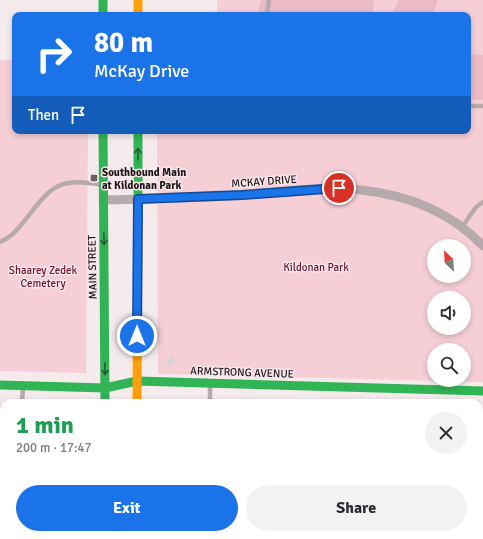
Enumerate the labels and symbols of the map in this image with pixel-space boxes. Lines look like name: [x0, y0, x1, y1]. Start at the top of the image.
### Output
one-way arrow: [134, 148, 142, 161]
place label: Southbound Main at Kildonan Park: [102, 166, 186, 192]
pin: [322, 171, 356, 205]
marker: Southbound Main at Kildonan Park: [89, 173, 99, 183]
street label: MCKAY DRIVE: [231, 173, 297, 190]
one-way arrow: [100, 232, 108, 245]
street label: MAIN STREET: [85, 234, 100, 299]
north arrow: [427, 239, 471, 283]
park label: Kildonan Park: [283, 261, 349, 274]
park label: Shaarey Zedek Cemetery: [9, 264, 78, 290]
position arrow: [116, 315, 158, 357]
one-way arrow: [101, 362, 109, 375]
street label: ARMSTRONG AVENUE: [190, 364, 294, 381]

